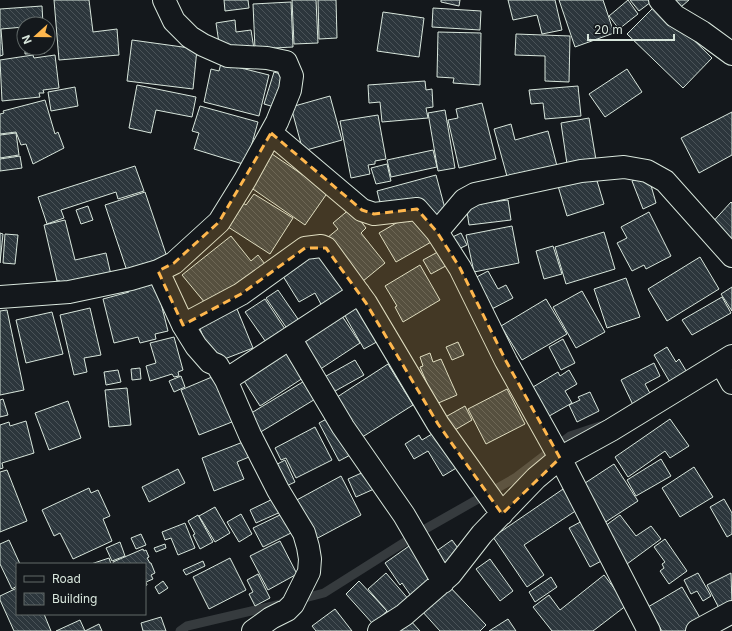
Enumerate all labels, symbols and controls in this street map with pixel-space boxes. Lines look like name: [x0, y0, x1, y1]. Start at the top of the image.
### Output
north arrow: [16, 16, 56, 56]
scale bar: [588, 16, 674, 42]
text: 20 m: [594, 22, 623, 37]
text: N: [19, 33, 35, 46]
legend: [16, 563, 146, 615]
text: Road: [52, 571, 81, 586]
text: Building: [52, 591, 97, 606]

